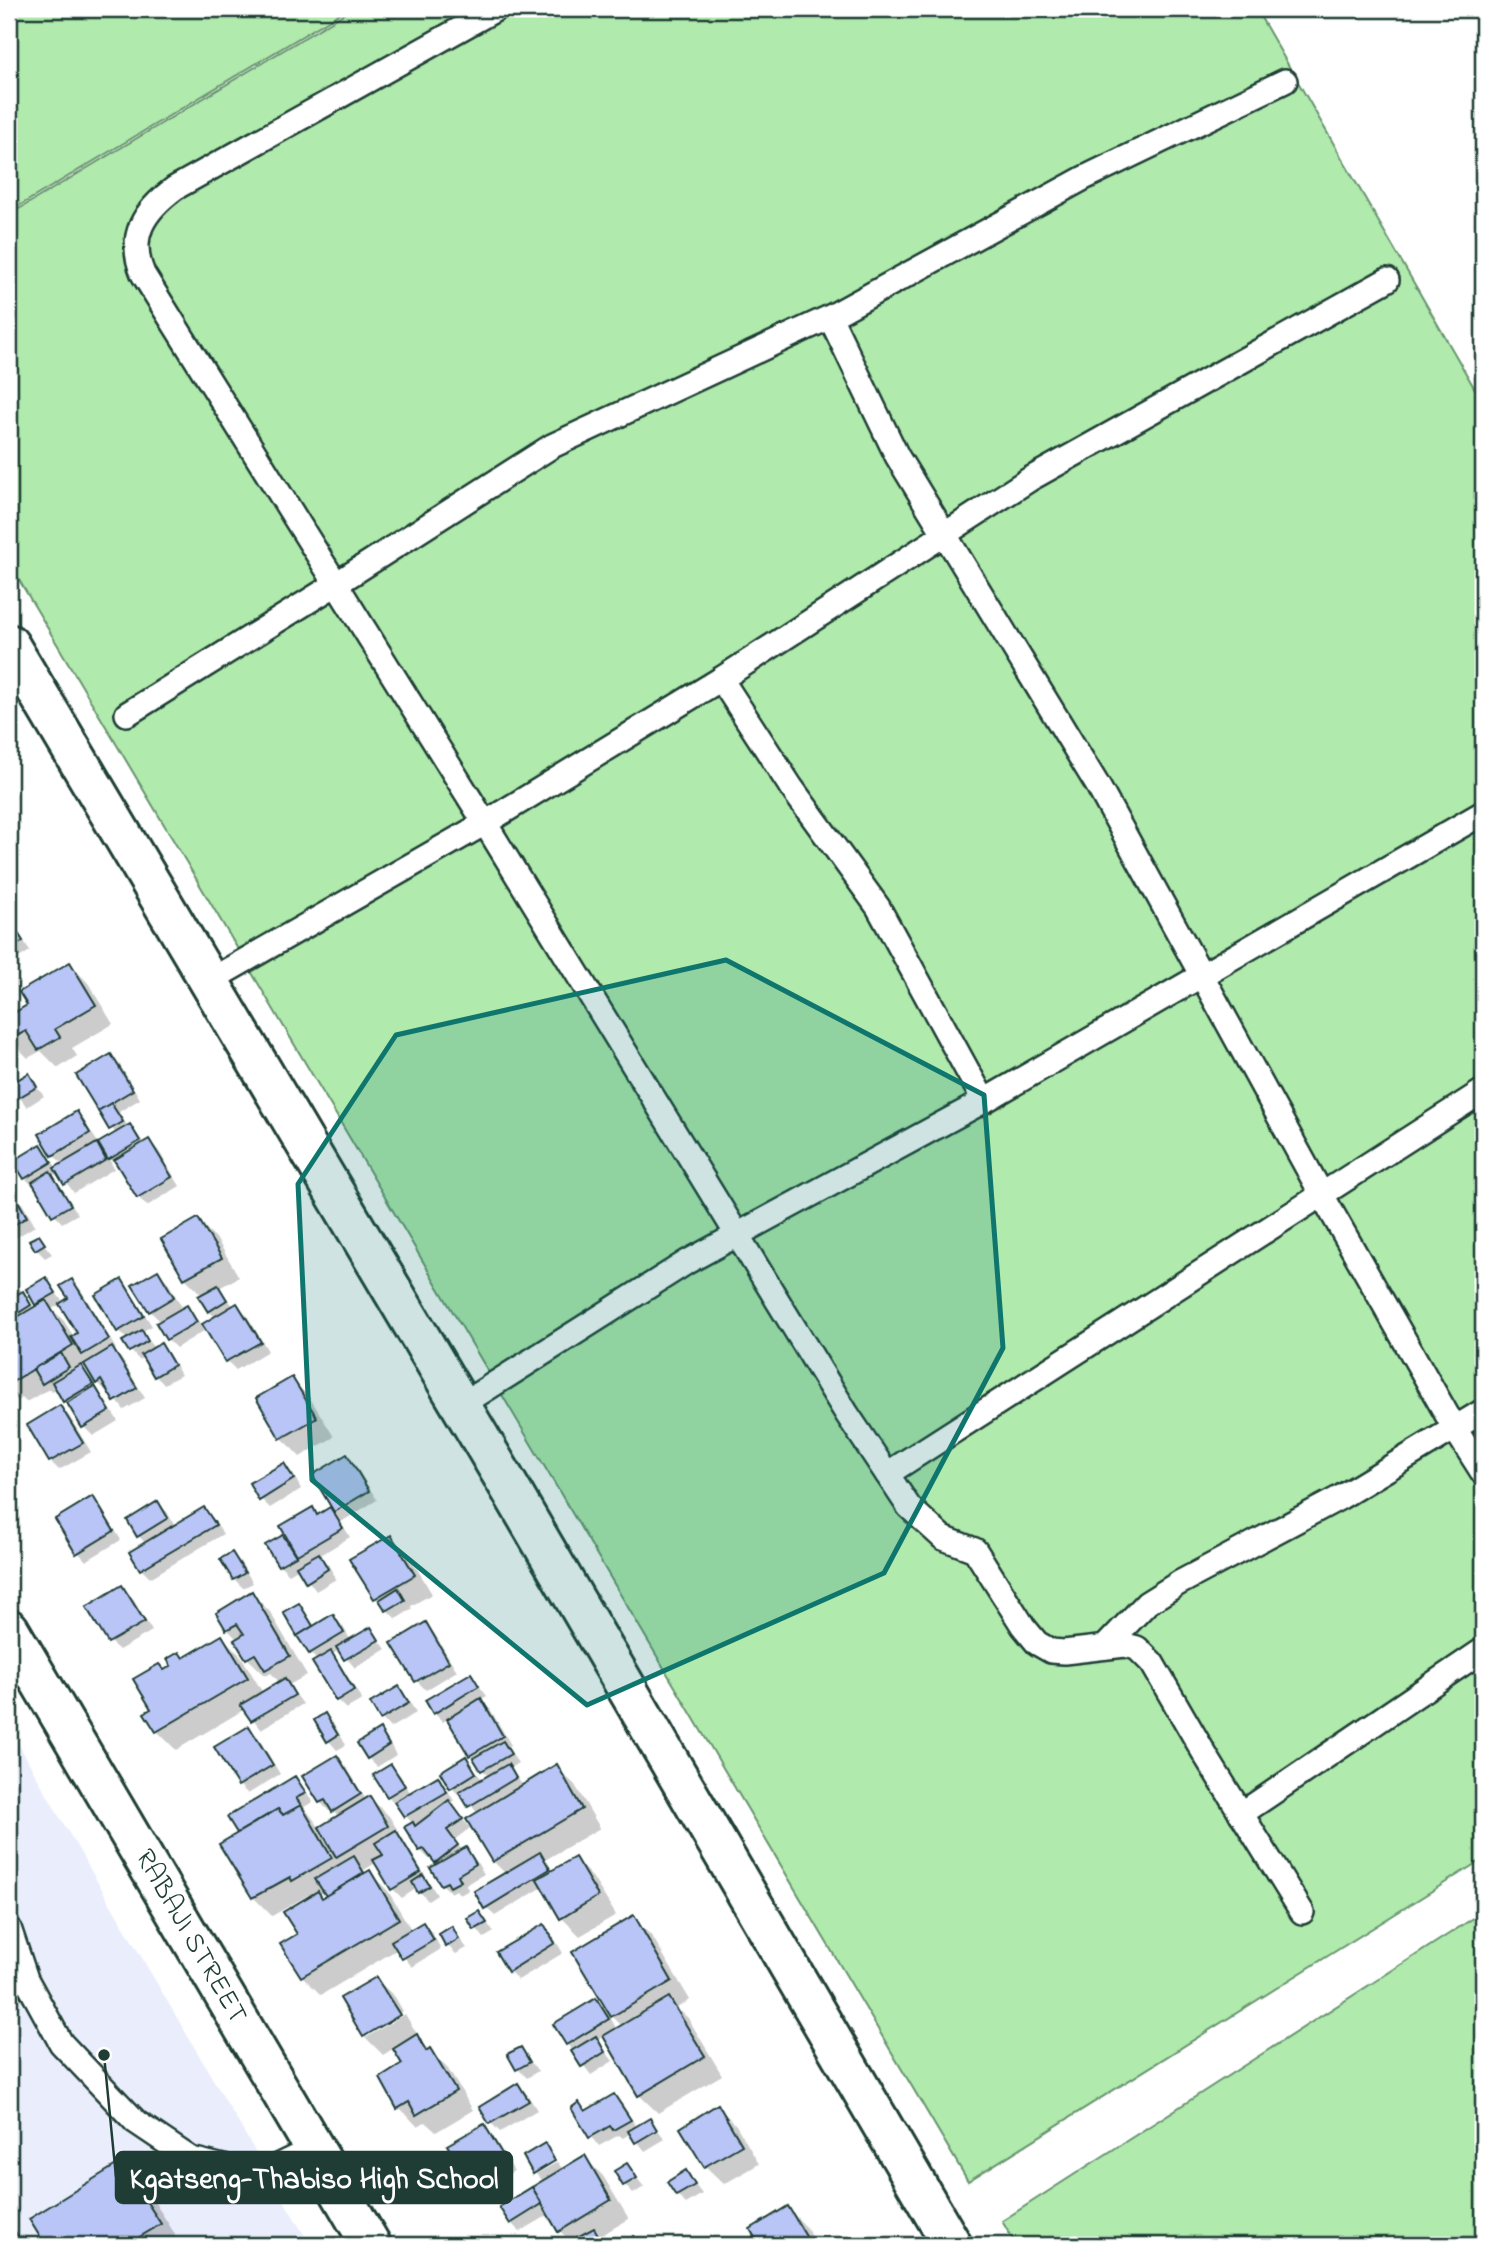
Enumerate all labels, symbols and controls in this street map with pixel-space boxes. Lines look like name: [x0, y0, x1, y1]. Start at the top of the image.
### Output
street label: RABAJI STREET: [123, 1842, 257, 2032]
callout: Kgatseng-Thabiso High School: [116, 2152, 512, 2203]
text: Kgatseng-Thabiso High School: [130, 2159, 498, 2204]

